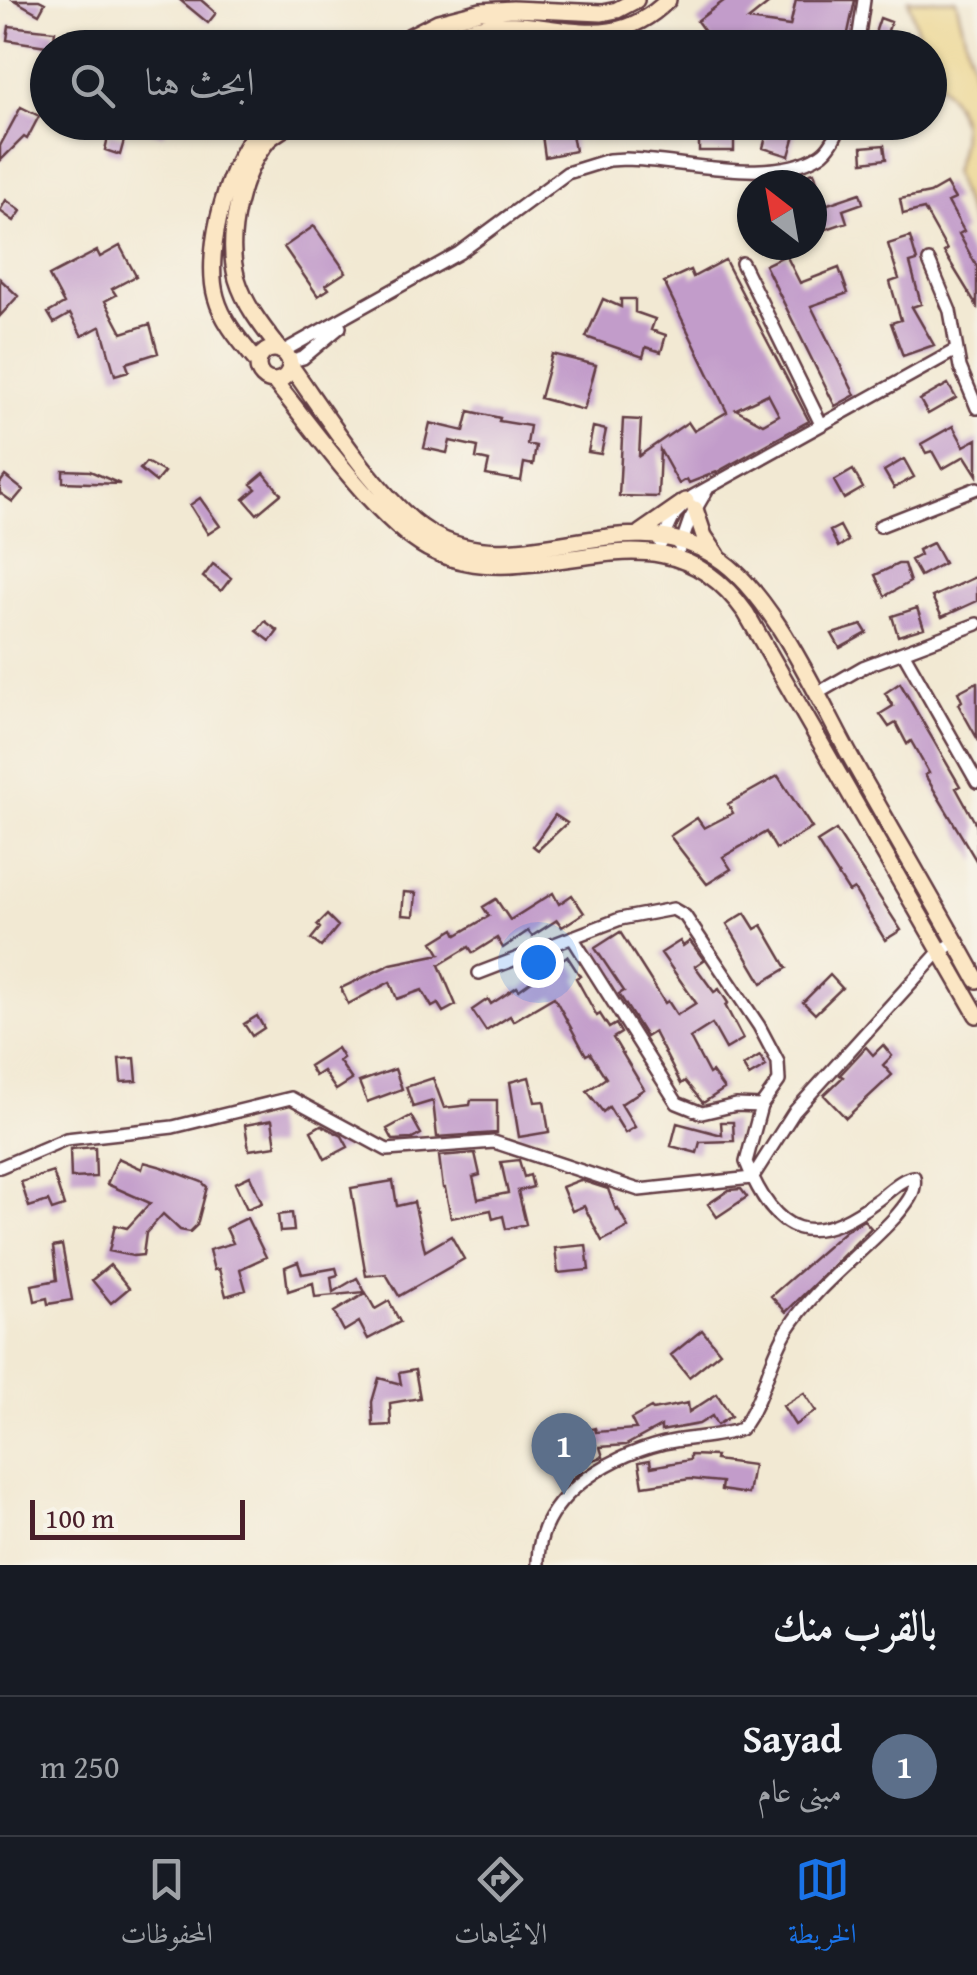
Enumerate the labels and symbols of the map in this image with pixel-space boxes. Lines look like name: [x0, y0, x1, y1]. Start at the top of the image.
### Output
north arrow: [737, 170, 827, 260]
your location: [513, 937, 564, 988]
pin: 1: [532, 1412, 596, 1495]
scale bar: [30, 1495, 245, 1540]

